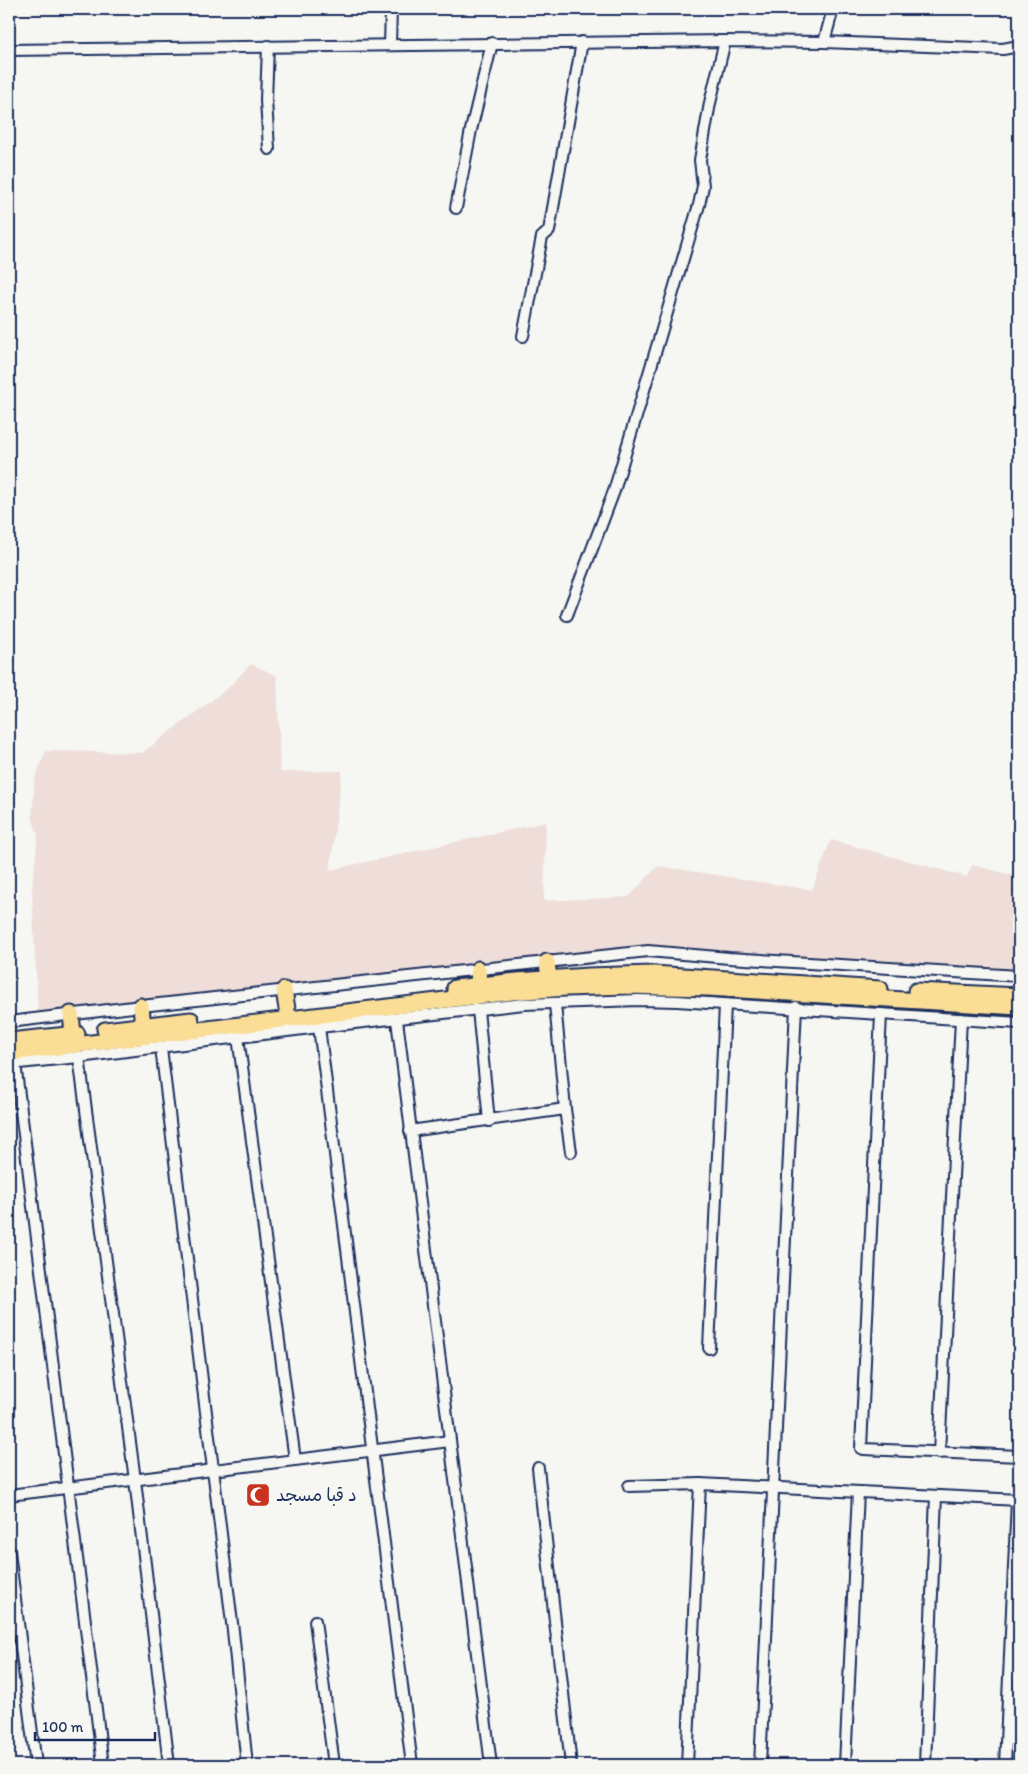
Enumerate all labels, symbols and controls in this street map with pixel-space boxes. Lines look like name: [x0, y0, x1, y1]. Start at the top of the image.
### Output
mosque icon: د قبا مسجد: [245, 1482, 271, 1508]
place label: د قبا مسجد: [276, 1484, 357, 1506]
scale bar: [35, 1709, 155, 1741]
text: 100 m: [42, 1718, 84, 1736]

